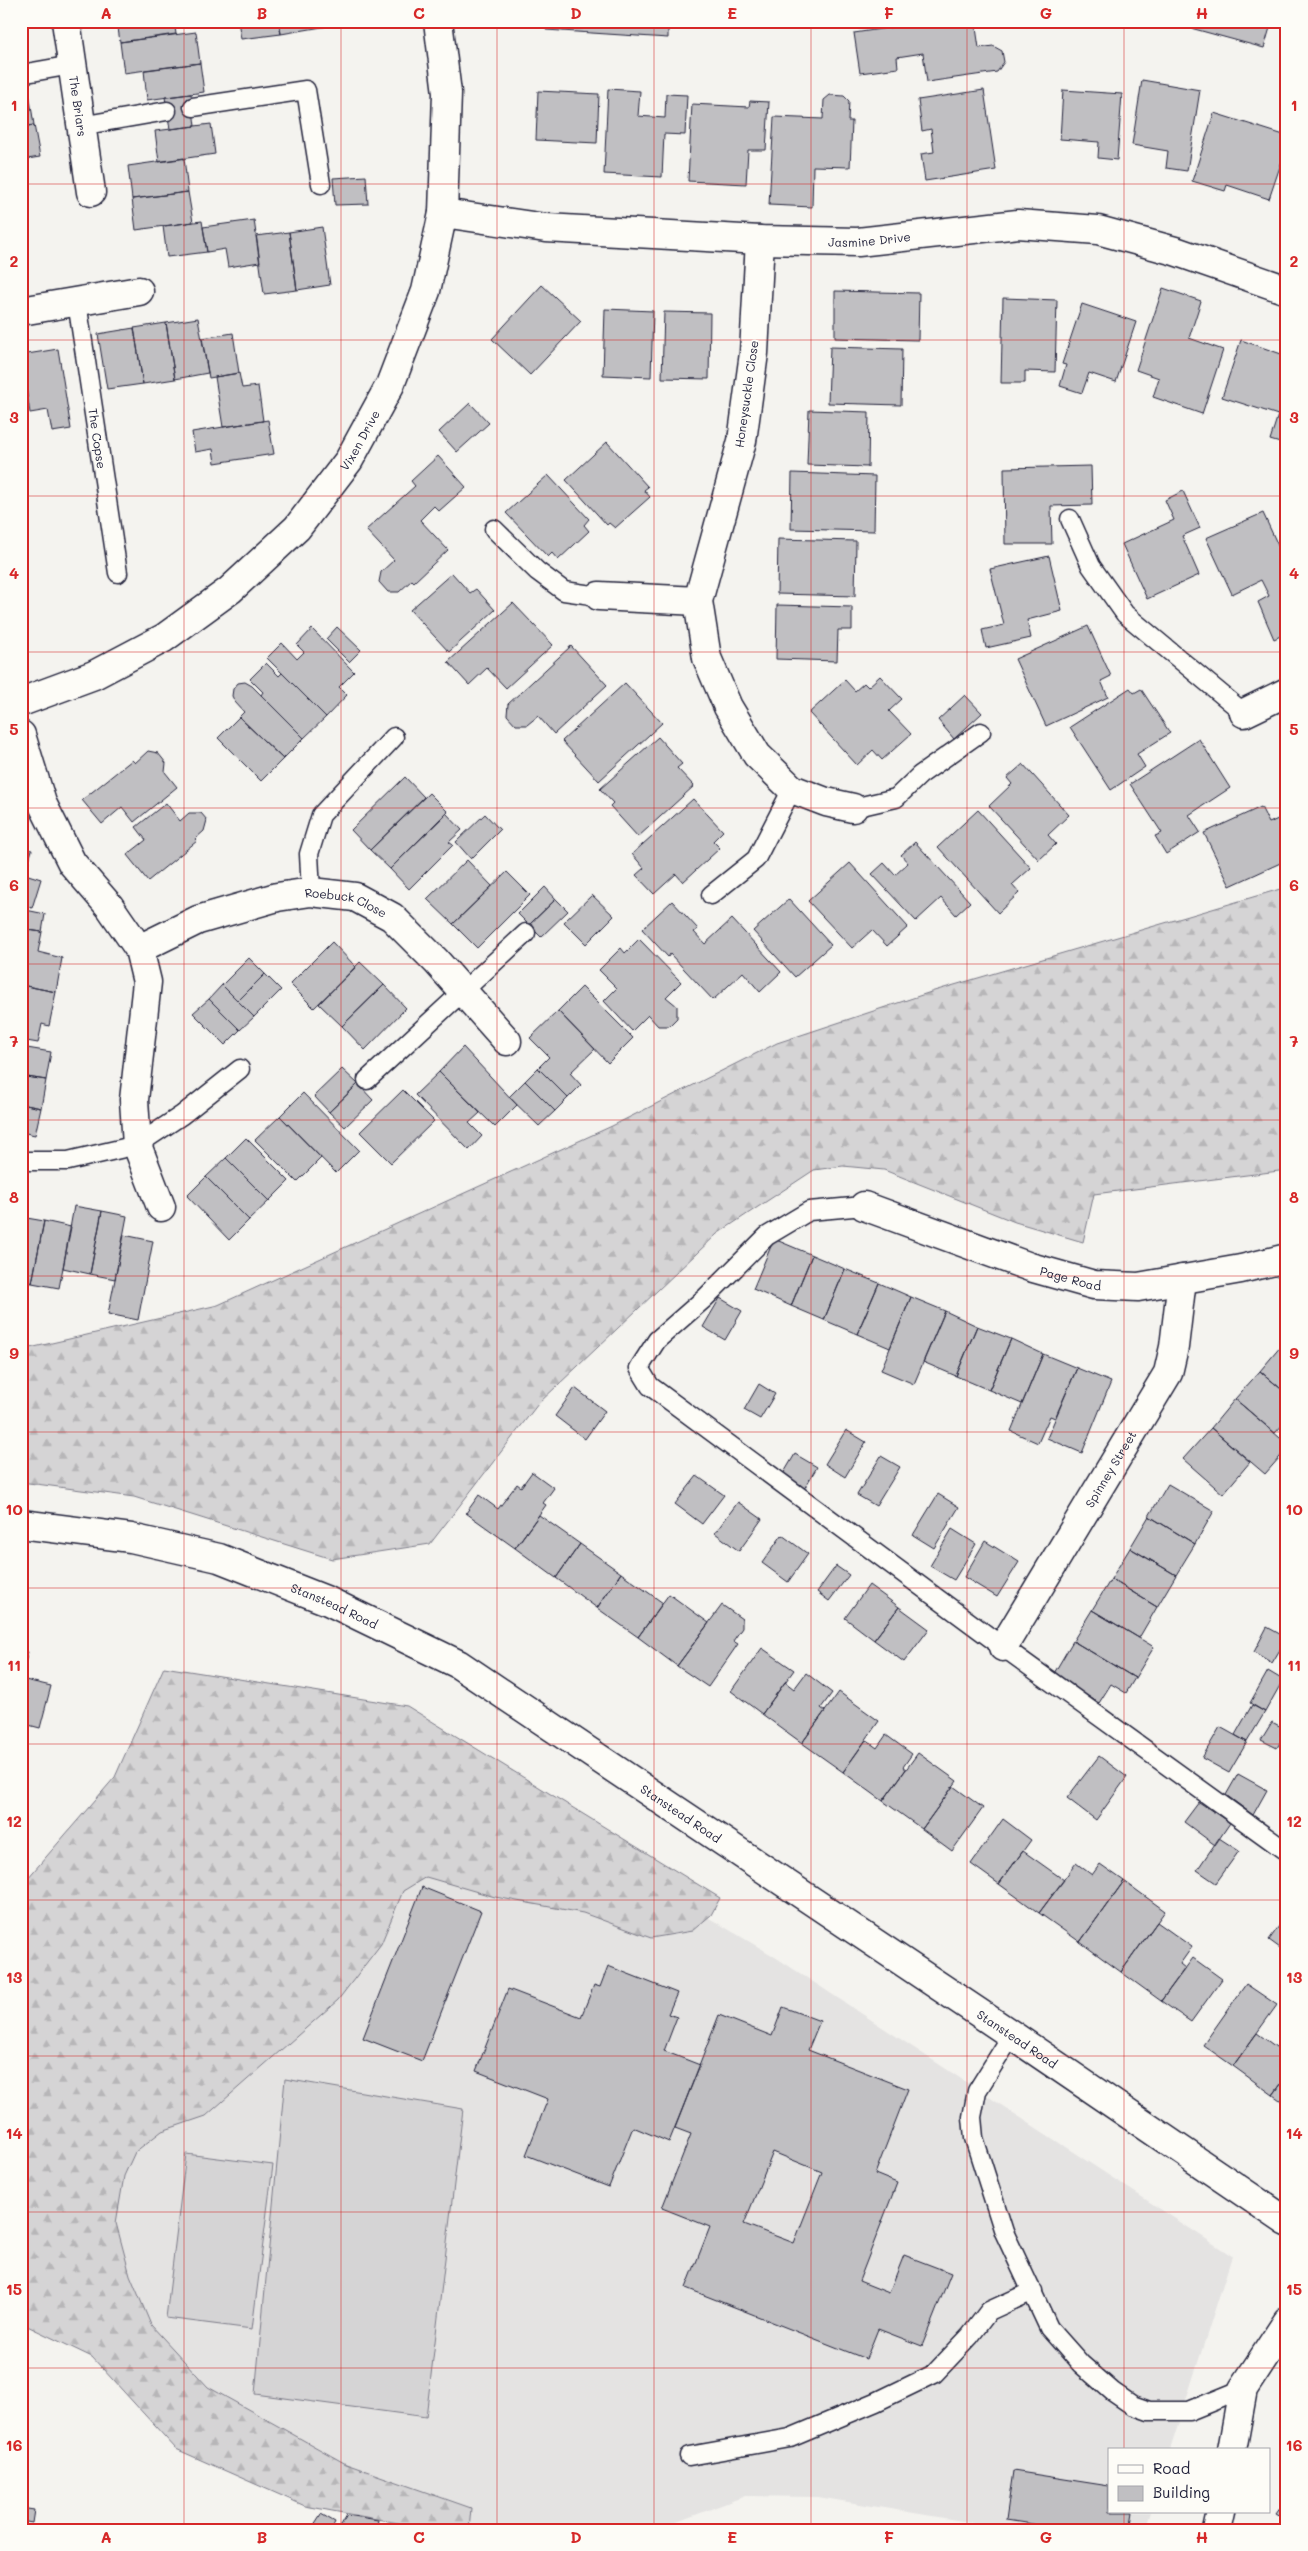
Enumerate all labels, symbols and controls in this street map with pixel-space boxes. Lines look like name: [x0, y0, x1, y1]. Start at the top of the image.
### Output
text: A: [100, 2, 112, 23]
text: B: [257, 2, 267, 23]
text: C: [413, 2, 425, 23]
text: D: [570, 2, 582, 23]
text: E: [727, 2, 737, 23]
text: F: [884, 2, 894, 23]
text: G: [1040, 2, 1052, 23]
text: H: [1196, 2, 1208, 23]
street label: The Briars: [66, 75, 91, 138]
text: 1: [10, 94, 18, 115]
text: 1: [1290, 94, 1298, 115]
street label: Jasmine Drive: [828, 228, 912, 250]
text: 2: [10, 250, 19, 271]
text: 2: [1290, 250, 1299, 271]
street label: Honeysuckle Close: [731, 339, 761, 449]
text: 3: [9, 406, 19, 427]
text: 3: [1289, 406, 1299, 427]
street label: The Copse: [85, 407, 110, 470]
street label: Vixen Drive: [336, 407, 383, 474]
text: 4: [9, 562, 19, 583]
text: 4: [1289, 562, 1299, 583]
text: 5: [9, 718, 19, 739]
text: 5: [1289, 718, 1299, 739]
text: 6: [9, 874, 19, 895]
text: 6: [1289, 874, 1299, 895]
street label: Roebuck Close: [304, 884, 390, 921]
text: 7: [10, 1030, 19, 1051]
text: 7: [1290, 1030, 1299, 1051]
text: 8: [9, 1186, 19, 1207]
text: 8: [1289, 1186, 1299, 1207]
street label: Page Road: [1038, 1262, 1102, 1293]
text: 9: [9, 1342, 19, 1363]
text: 9: [1289, 1342, 1299, 1363]
street label: Spinney Street: [1081, 1427, 1140, 1510]
text: 10: [5, 1498, 23, 1519]
text: 10: [1285, 1498, 1303, 1519]
street label: Stanstead Road: [289, 1579, 381, 1632]
text: 11: [7, 1654, 21, 1675]
text: 11: [1287, 1654, 1301, 1675]
street label: Stanstead Road: [638, 1781, 725, 1846]
text: 12: [6, 1810, 22, 1831]
text: 12: [1286, 1810, 1302, 1831]
text: 13: [6, 1966, 23, 1987]
text: 13: [1286, 1966, 1303, 1987]
street label: Stanstead Road: [974, 2006, 1061, 2072]
text: 14: [5, 2122, 23, 2143]
text: 14: [1285, 2122, 1303, 2143]
text: 15: [6, 2278, 22, 2299]
text: 15: [1286, 2278, 1302, 2299]
text: 16: [6, 2434, 23, 2455]
text: 16: [1286, 2434, 1303, 2455]
legend: [1108, 2448, 1270, 2514]
text: Road: [1153, 2458, 1190, 2478]
text: Building: [1153, 2482, 1210, 2502]
text: A: [100, 2526, 112, 2547]
text: B: [257, 2526, 267, 2547]
text: C: [413, 2526, 425, 2547]
text: D: [570, 2526, 582, 2547]
text: E: [727, 2526, 737, 2547]
text: F: [884, 2526, 894, 2547]
text: G: [1040, 2526, 1052, 2547]
text: H: [1196, 2526, 1208, 2547]

